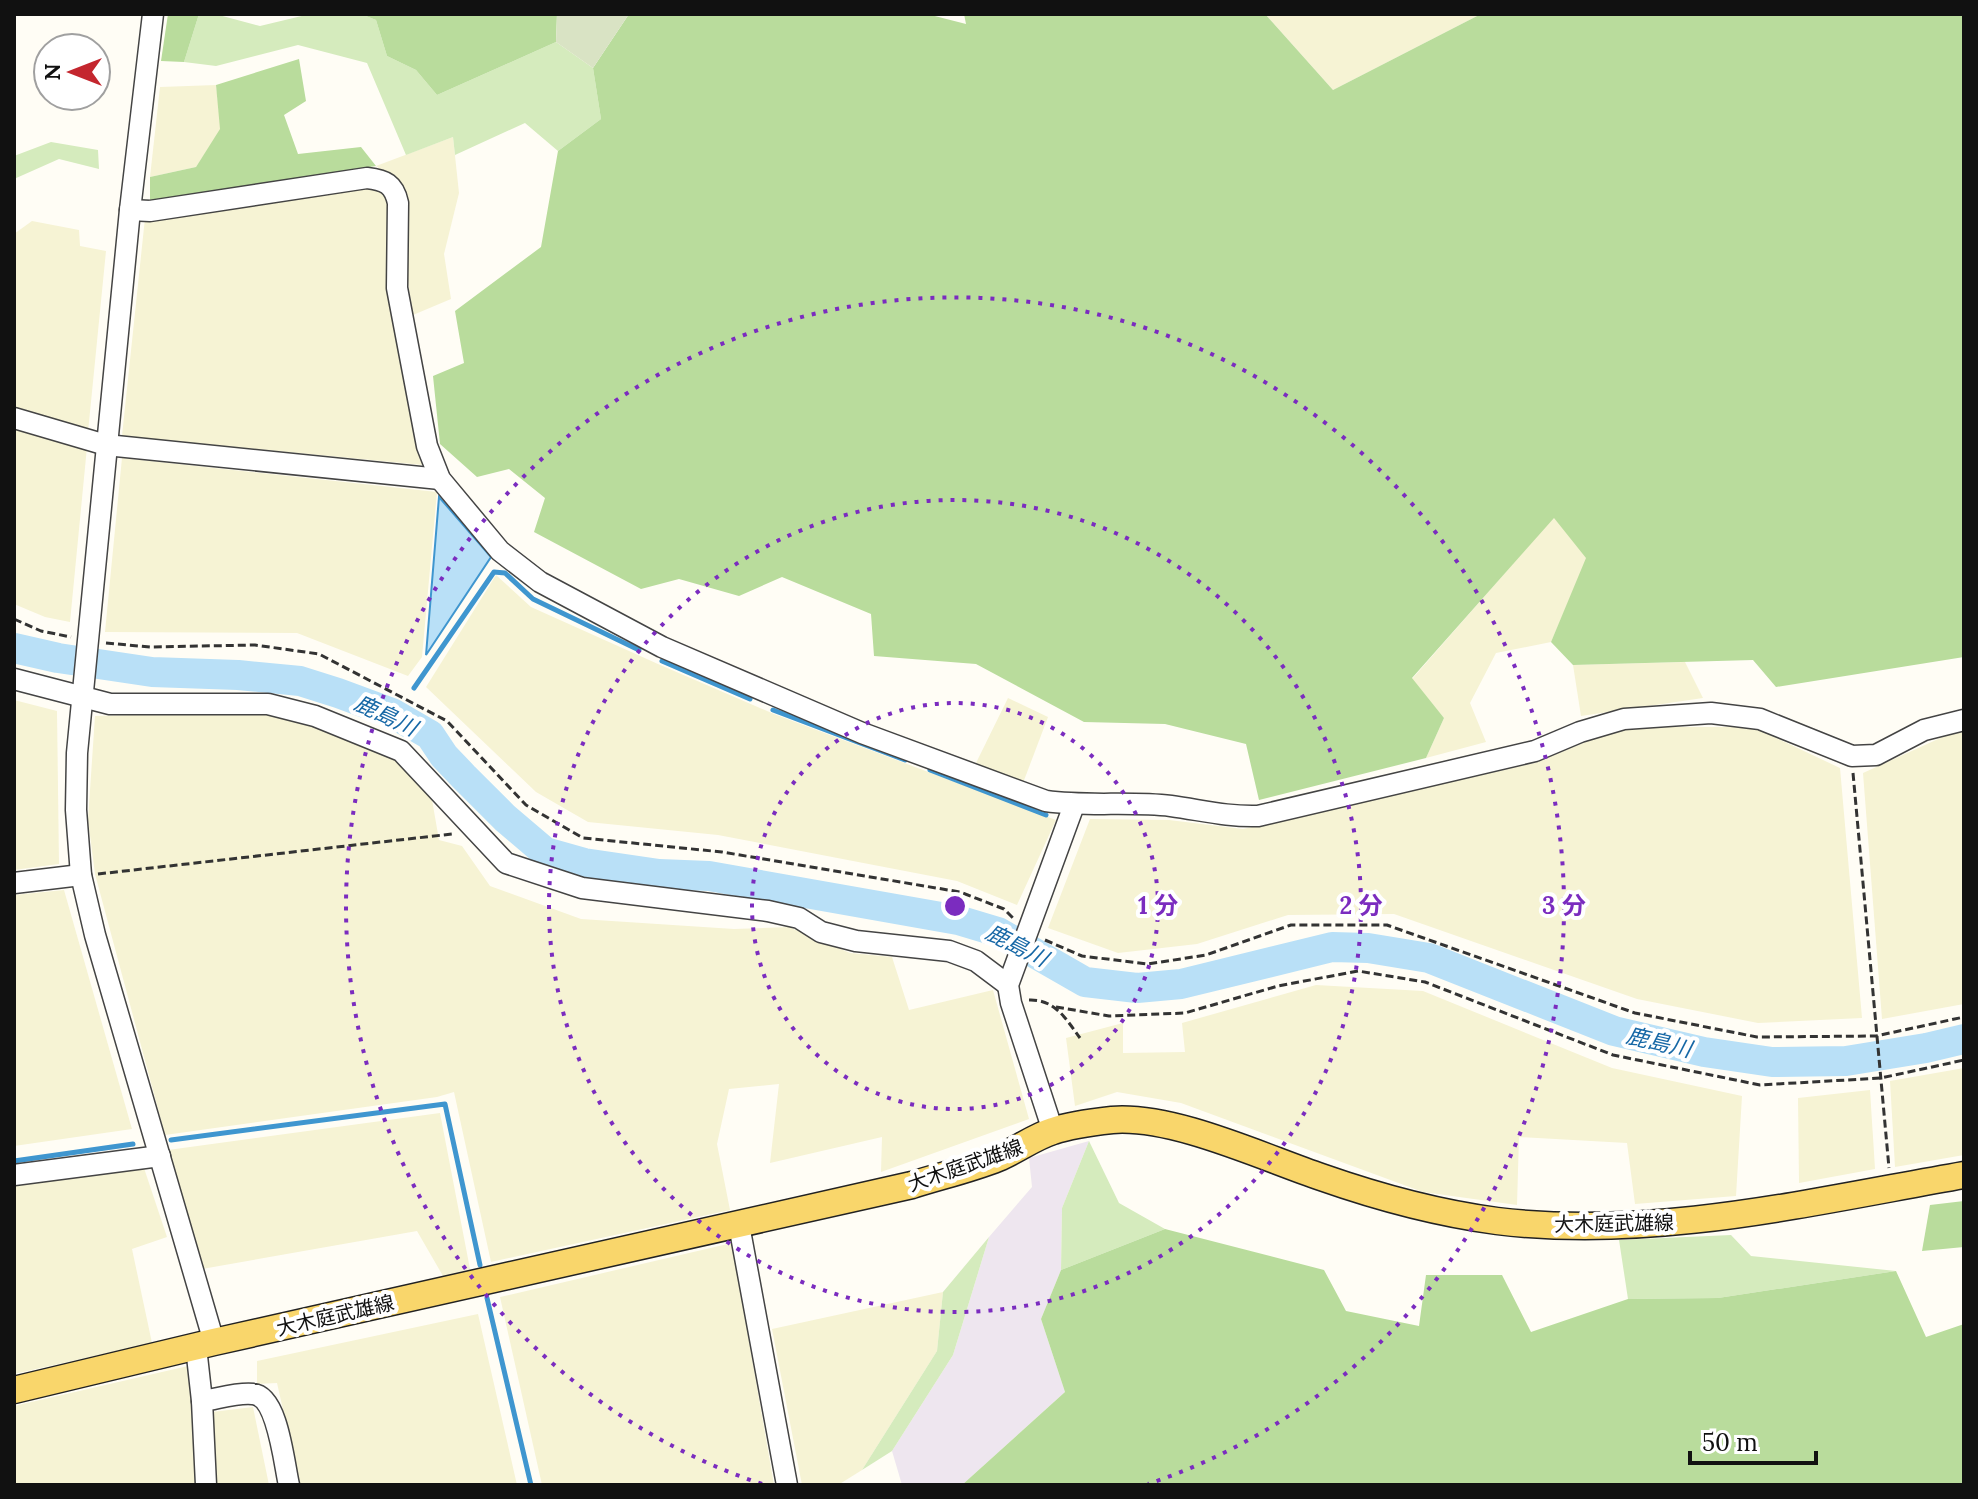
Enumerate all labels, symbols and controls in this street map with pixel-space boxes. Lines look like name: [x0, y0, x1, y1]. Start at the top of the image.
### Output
north arrow: [32, 32, 112, 112]
text: N: [38, 63, 66, 81]
water label: 鹿島川: [350, 688, 424, 742]
text: 1 分: [1138, 890, 1178, 921]
text: 2 分: [1339, 890, 1383, 921]
text: 3 分: [1542, 890, 1586, 921]
centre of rings: [941, 892, 969, 920]
water label: 鹿島川: [981, 918, 1055, 973]
water label: 鹿島川: [1624, 1021, 1696, 1064]
street label: 大木庭武雄線: [904, 1134, 1026, 1196]
street label: 大木庭武雄線: [1554, 1209, 1674, 1237]
street label: 大木庭武雄線: [274, 1289, 396, 1341]
scale bar: [1690, 1415, 1816, 1465]
text: 50 m: [1702, 1427, 1758, 1458]

